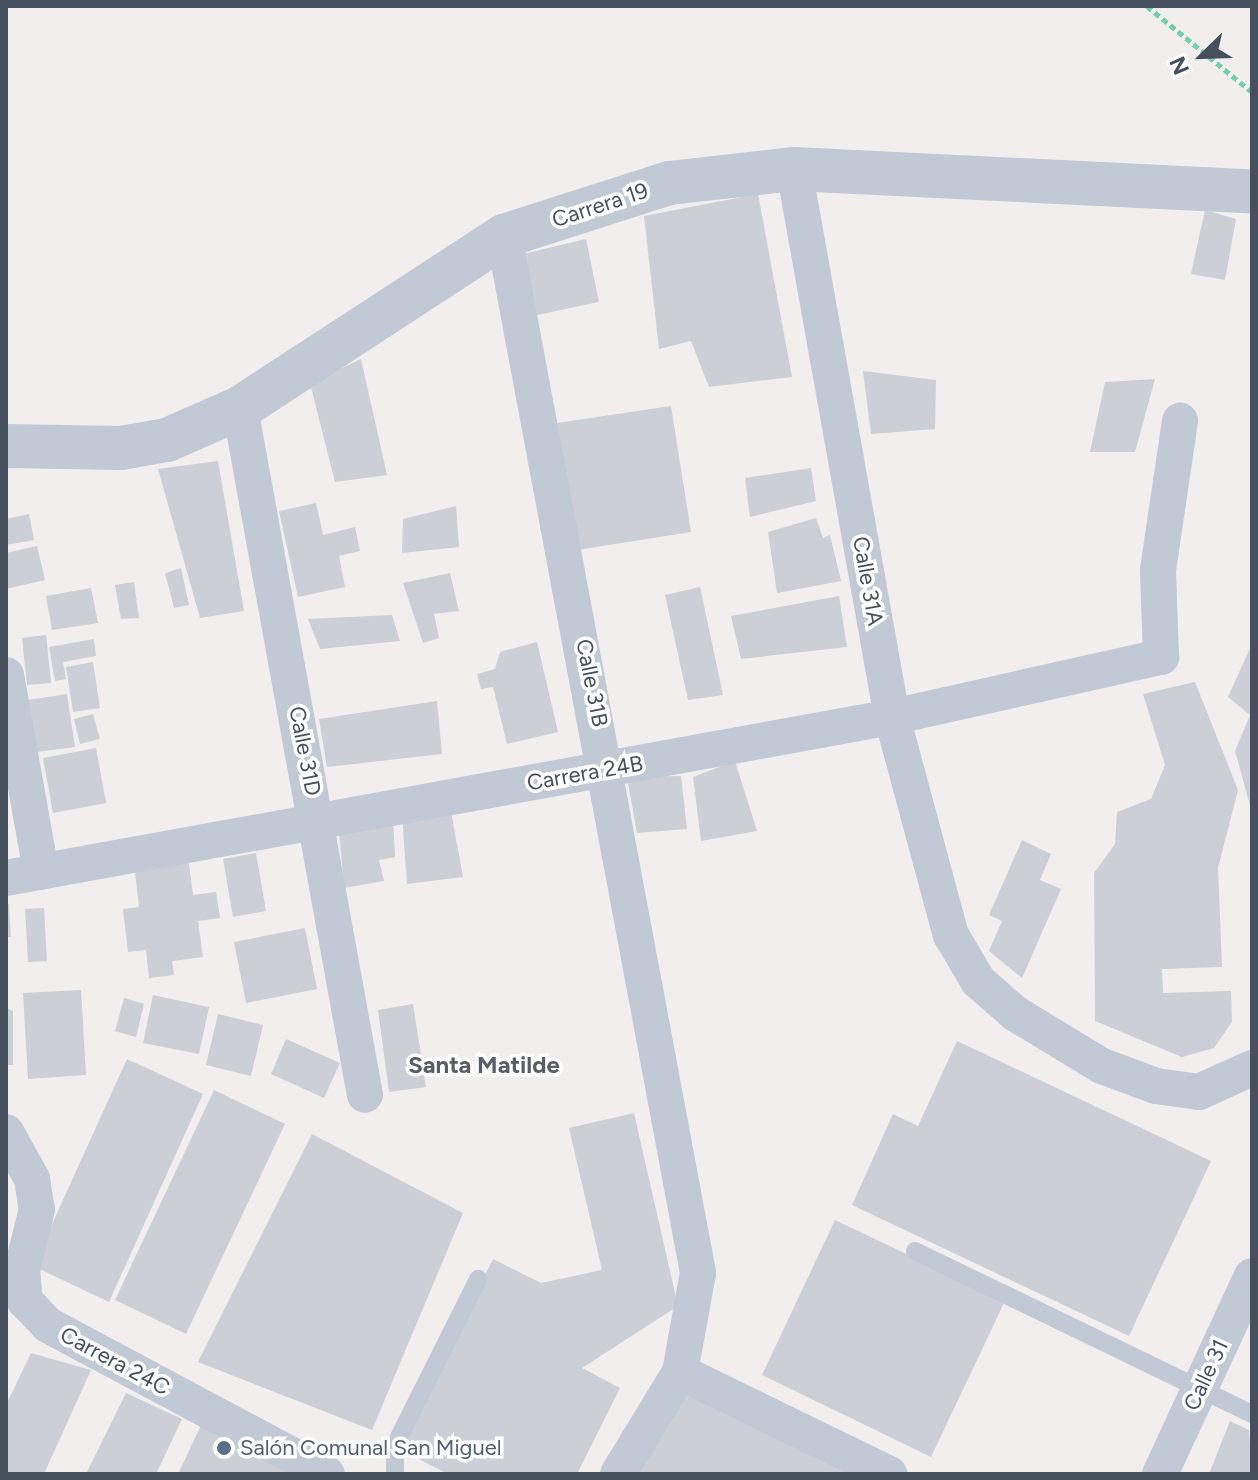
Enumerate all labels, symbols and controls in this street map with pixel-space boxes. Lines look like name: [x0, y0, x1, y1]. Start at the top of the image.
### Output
north arrow: [1162, 16, 1242, 96]
text: N: [1164, 52, 1195, 79]
street label: Carrera 19: [549, 177, 651, 233]
street label: Calle 31A: [847, 534, 889, 628]
street label: Calle 31B: [571, 637, 613, 729]
street label: Calle 31D: [283, 704, 327, 798]
street label: Carrera 24B: [525, 750, 645, 796]
district label: Santa Matilde: [408, 1051, 560, 1079]
street label: Carrera 24C: [56, 1321, 174, 1401]
street label: Calle 31: [1178, 1335, 1234, 1415]
place label: Salón Comunal San Miguel: [240, 1435, 502, 1461]
marker: Salón Comunal San Miguel: [215, 1439, 233, 1457]

